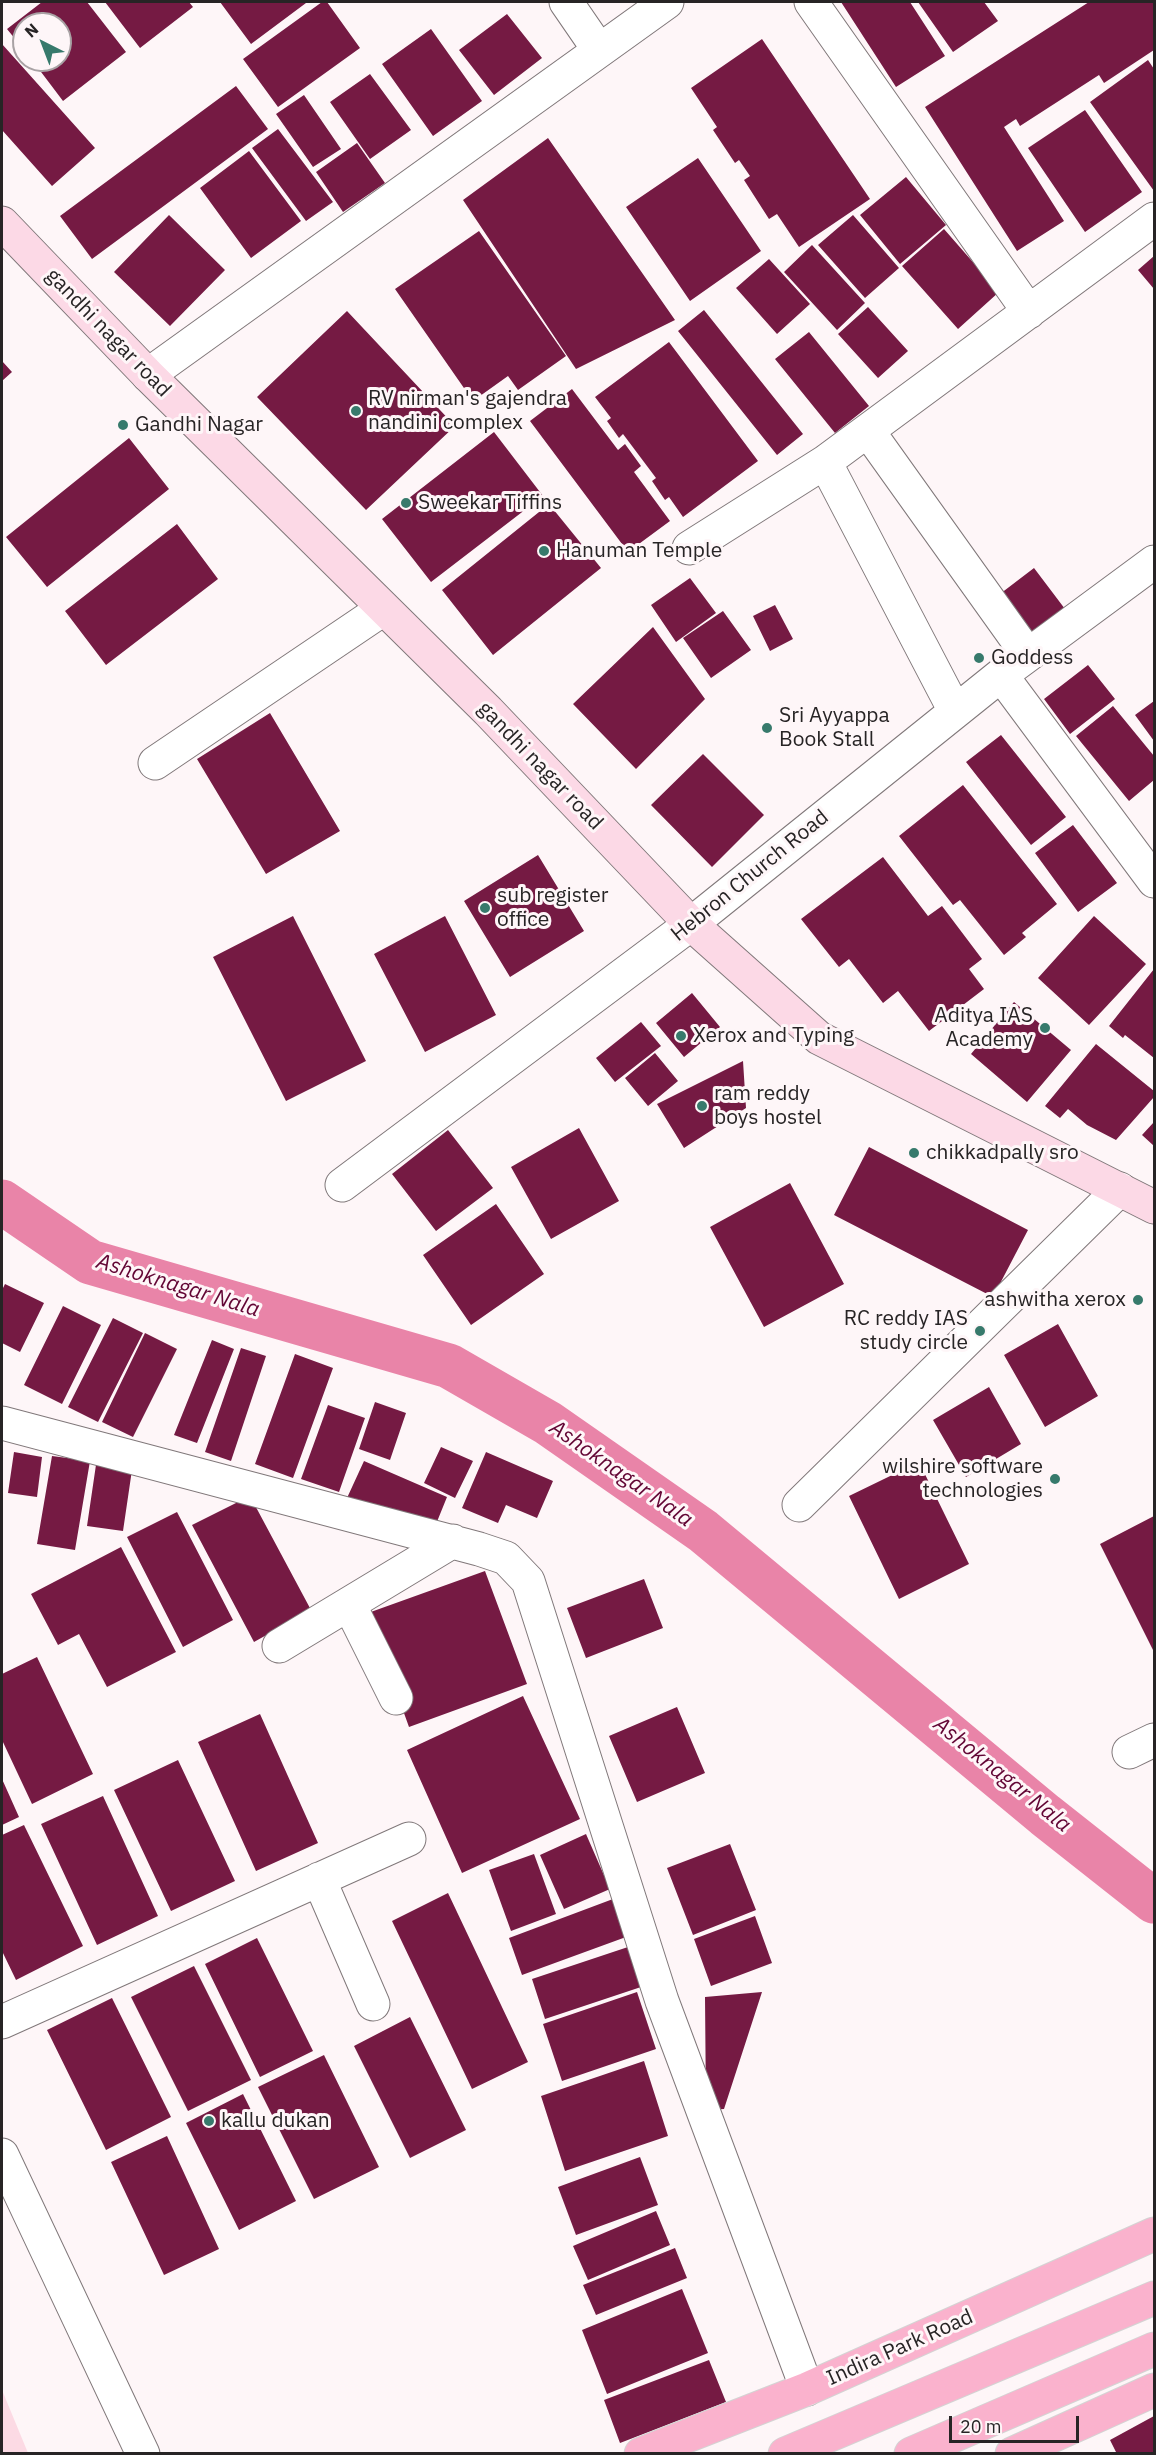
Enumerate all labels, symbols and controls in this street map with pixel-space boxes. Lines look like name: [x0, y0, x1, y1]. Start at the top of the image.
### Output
north arrow: [12, 12, 72, 72]
text: N: [20, 19, 42, 41]
street label: gandhi nagar road: [40, 263, 176, 403]
place label: RV nirman's gajendra nandini complex: [368, 386, 567, 436]
marker: RV nirman's gajendra nandini complex: [349, 404, 363, 418]
place label: Gandhi Nagar: [135, 412, 263, 438]
marker: Gandhi Nagar: [116, 418, 130, 432]
place label: Sweekar Tiffins: [418, 490, 562, 516]
marker: Sweekar Tiffins: [399, 496, 413, 510]
place label: Hanuman Temple: [556, 538, 722, 564]
marker: Hanuman Temple: [537, 544, 551, 558]
place label: Goddess: [991, 645, 1074, 671]
marker: Goddess: [972, 651, 986, 665]
street label: gandhi nagar road: [472, 696, 608, 836]
place label: Sri Ayyappa Book Stall: [779, 703, 890, 753]
marker: Sri Ayyappa Book Stall: [760, 721, 774, 735]
street label: Hebron Church Road: [666, 805, 834, 947]
place label: sub register office: [497, 883, 608, 933]
marker: sub register office: [478, 901, 492, 915]
place label: Aditya IAS Academy: [934, 1003, 1033, 1053]
marker: Aditya IAS Academy: [1038, 1021, 1052, 1035]
place label: Xerox and Typing: [693, 1023, 854, 1049]
marker: Xerox and Typing: [674, 1029, 688, 1043]
place label: ram reddy boys hostel: [714, 1081, 822, 1131]
marker: ram reddy boys hostel: [695, 1099, 709, 1113]
place label: chikkadpally sro: [926, 1140, 1079, 1166]
marker: chikkadpally sro: [907, 1146, 921, 1160]
water label: Ashoknagar Nala: [93, 1249, 263, 1323]
place label: ashwitha xerox: [984, 1287, 1126, 1313]
marker: ashwitha xerox: [1131, 1293, 1145, 1307]
place label: RC reddy IAS study circle: [844, 1306, 968, 1356]
marker: RC reddy IAS study circle: [973, 1324, 987, 1338]
water label: Ashoknagar Nala: [544, 1415, 698, 1533]
place label: wilshire software technologies: [882, 1454, 1043, 1504]
marker: wilshire software technologies: [1048, 1472, 1062, 1486]
water label: Ashoknagar Nala: [928, 1712, 1076, 1838]
place label: kallu dukan: [221, 2108, 330, 2134]
marker: kallu dukan: [202, 2114, 216, 2128]
street label: Indira Park Road: [823, 2305, 977, 2391]
scale bar: [952, 2404, 1082, 2442]
text: 20 m: [960, 2415, 1002, 2438]

